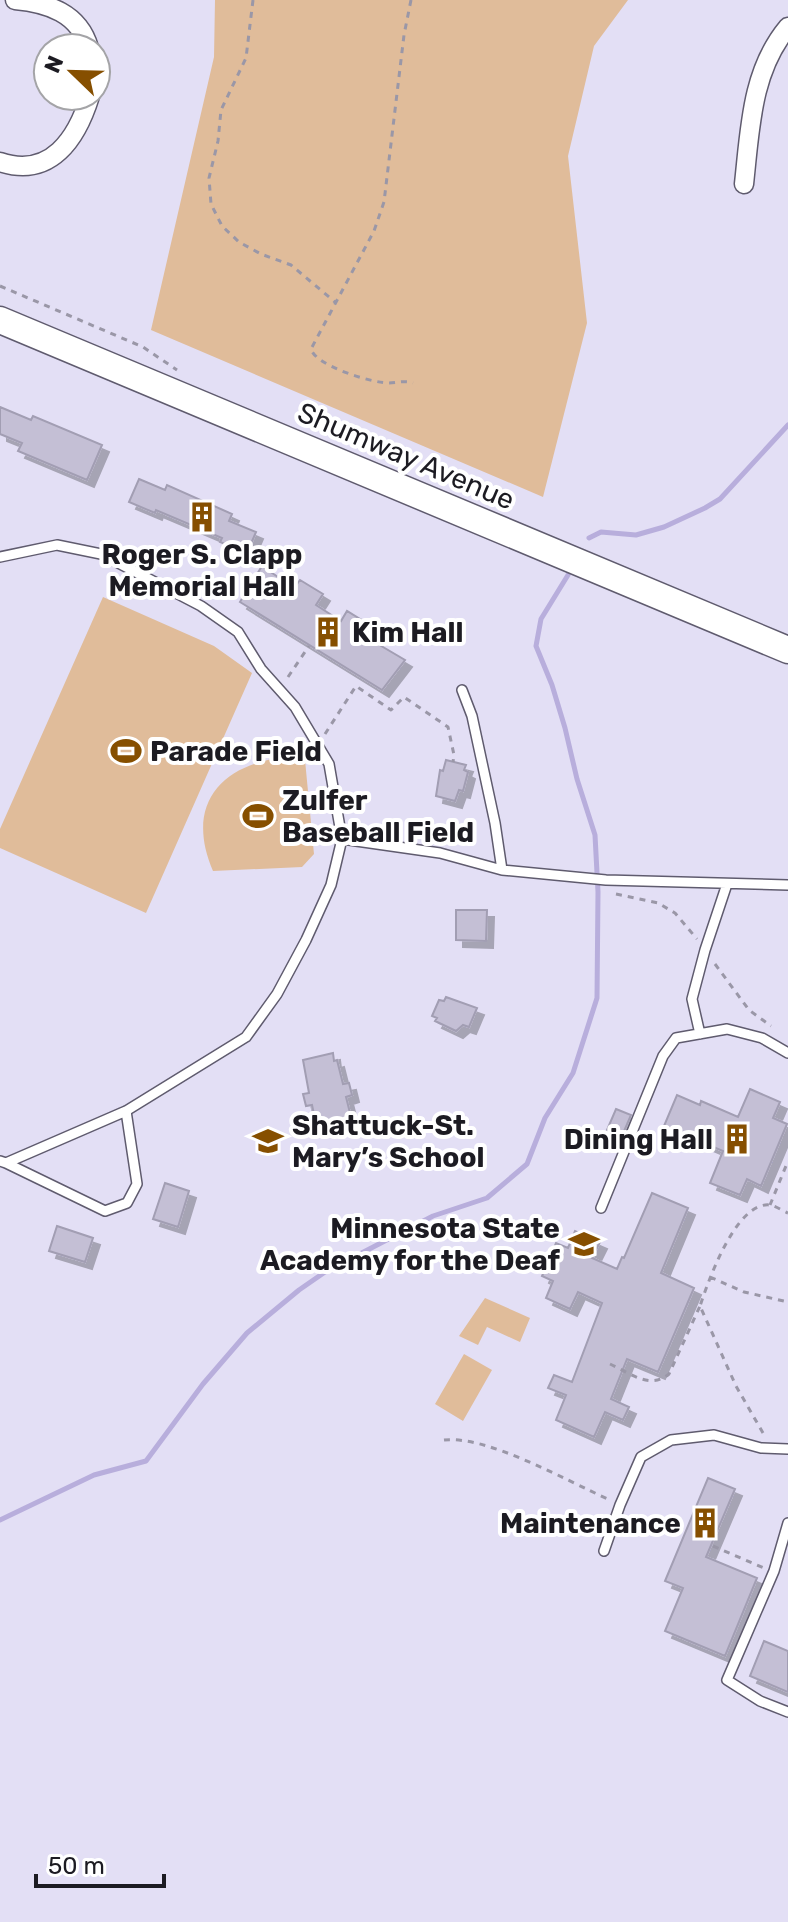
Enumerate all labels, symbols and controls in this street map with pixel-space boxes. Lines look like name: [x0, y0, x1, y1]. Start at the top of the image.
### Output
north arrow: [32, 32, 112, 112]
text: N: [39, 52, 70, 77]
street label: Shumway Avenue: [293, 395, 519, 517]
building icon: Roger S. Clapp Memorial Hall: [185, 500, 219, 534]
place label: Roger S. Clapp Memorial Hall: [102, 538, 302, 603]
building icon: Kim Hall: [311, 615, 345, 649]
place label: Kim Hall: [352, 616, 464, 649]
sports icon: Parade Field: [109, 734, 143, 768]
place label: Parade Field: [150, 735, 322, 768]
place label: Zulfer Baseball Field: [282, 784, 474, 849]
sports icon: Zulfer Baseball Field: [241, 799, 275, 833]
place label: Shattuck-St. Mary’s School: [292, 1109, 485, 1174]
building icon: Dining Hall: [720, 1122, 754, 1156]
place label: Dining Hall: [564, 1123, 713, 1156]
school or university icon: Shattuck-St. Mary’s School: [251, 1124, 285, 1158]
place label: Minnesota State Academy for the Deaf: [260, 1212, 561, 1277]
school or university icon: Minnesota State Academy for the Deaf: [567, 1227, 601, 1261]
building icon: Maintenance: [688, 1506, 722, 1540]
place label: Maintenance: [500, 1507, 681, 1540]
scale bar: [36, 1838, 164, 1888]
text: 50 m: [48, 1852, 105, 1880]

